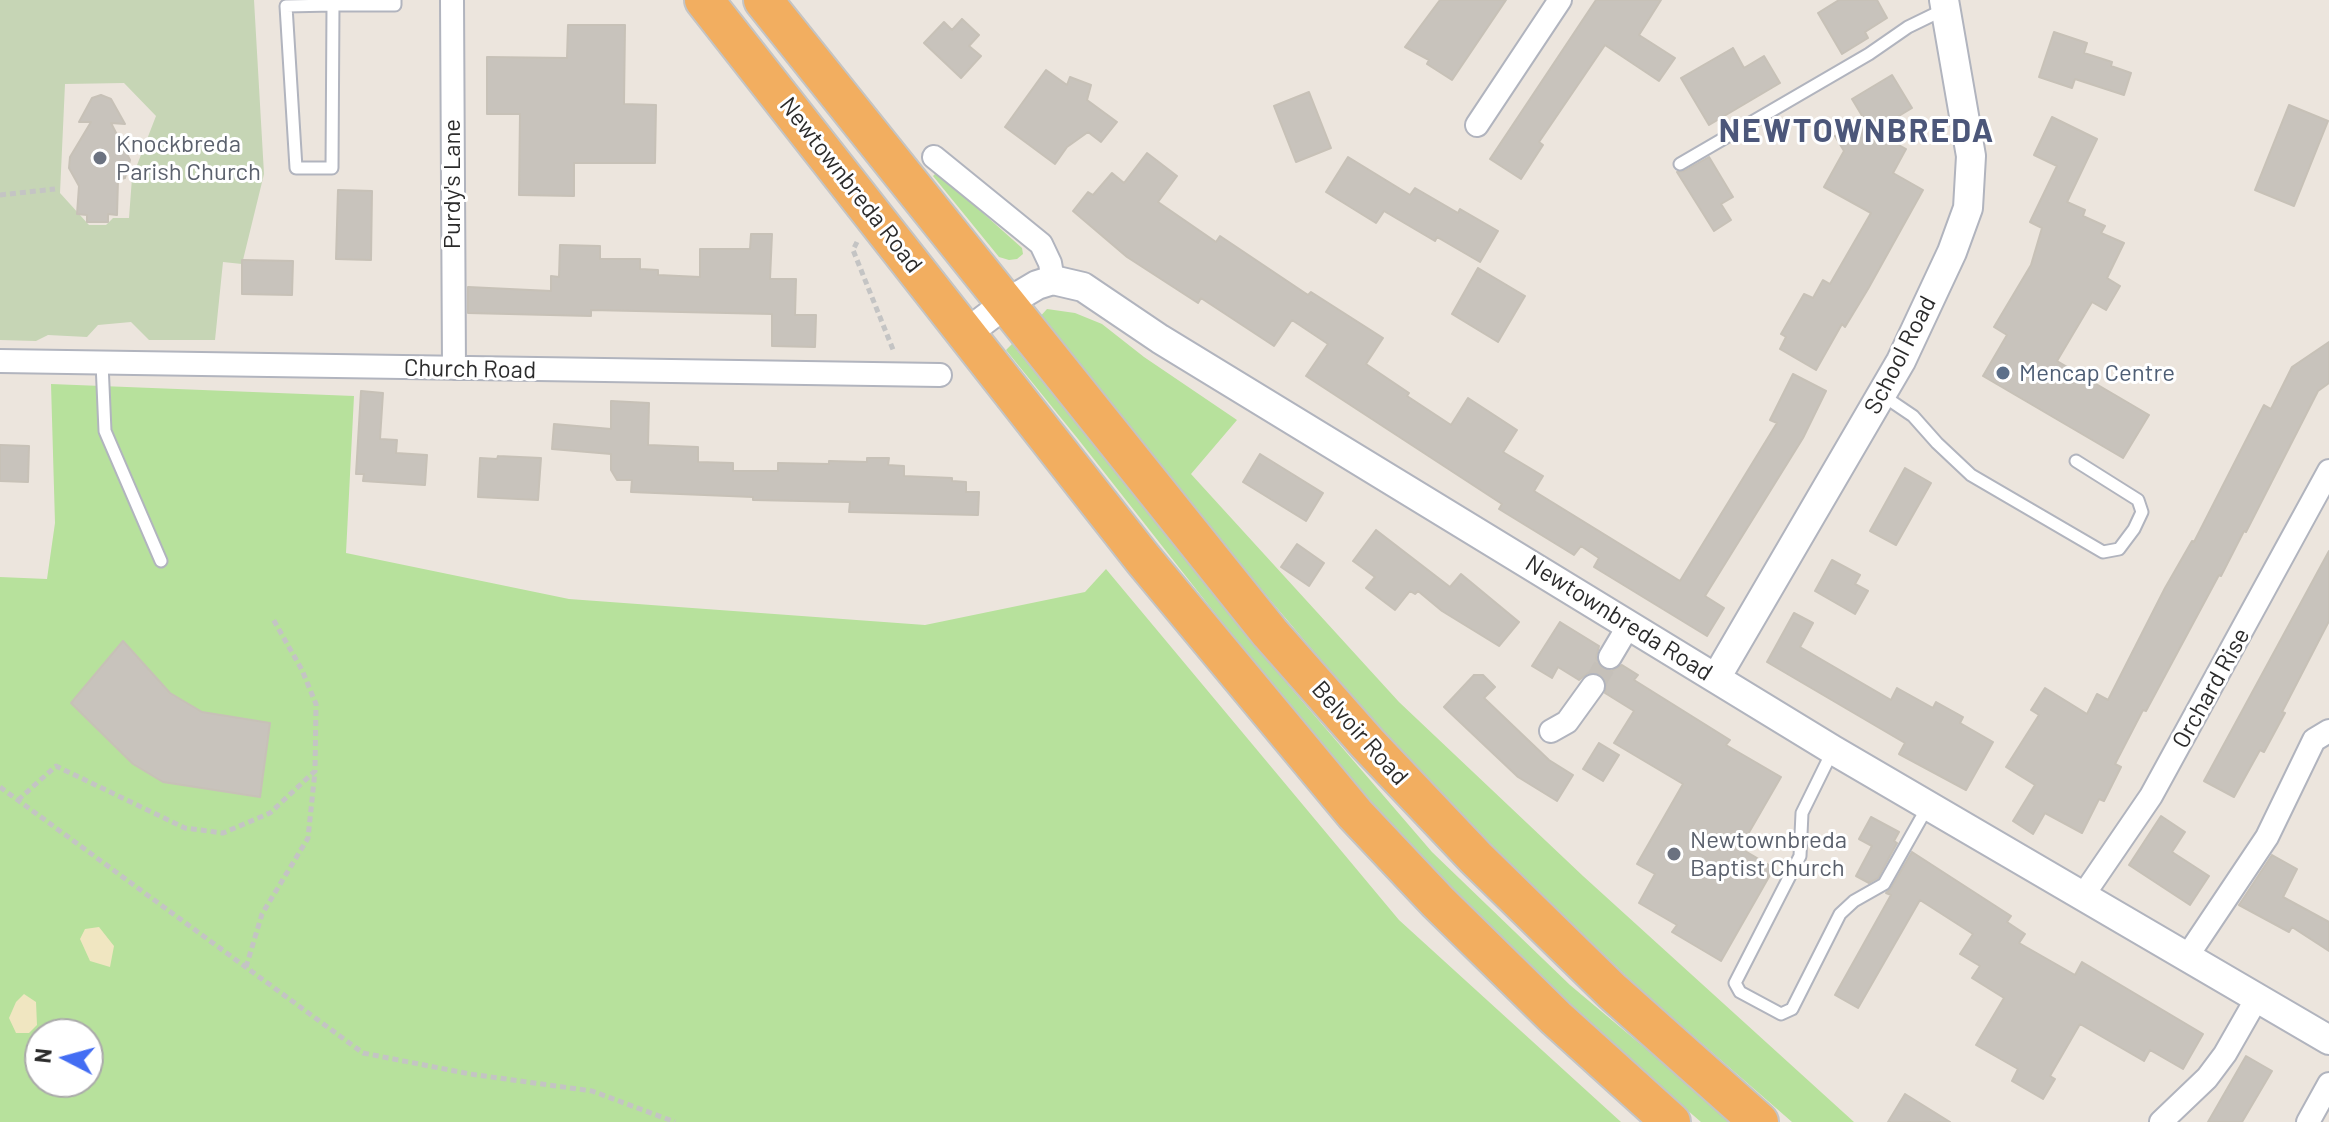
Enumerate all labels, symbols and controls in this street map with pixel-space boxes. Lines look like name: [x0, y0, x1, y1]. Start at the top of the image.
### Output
street label: Newtownbreda Road: [773, 91, 929, 279]
district label: NEWTOWNBREDA: [1719, 112, 1995, 150]
street label: Purdy's Lane: [438, 119, 466, 249]
place label: Knockbreda Parish Church: [116, 130, 261, 186]
marker: Knockbreda Parish Church: [91, 149, 109, 167]
street label: School Road: [1858, 291, 1942, 419]
street label: Church Road: [404, 353, 536, 385]
place label: Mencap Centre: [2019, 359, 2175, 387]
marker: Mencap Centre: [1994, 364, 2012, 382]
street label: Newtownbreda Road: [1520, 549, 1718, 687]
street label: Orchard Rise: [2166, 623, 2256, 753]
street label: Belvoir Road: [1306, 675, 1414, 791]
place label: Newtownbreda Baptist Church: [1690, 826, 1847, 882]
marker: Newtownbreda Baptist Church: [1665, 845, 1683, 863]
north arrow: [24, 1018, 104, 1098]
text: N: [28, 1047, 56, 1064]

